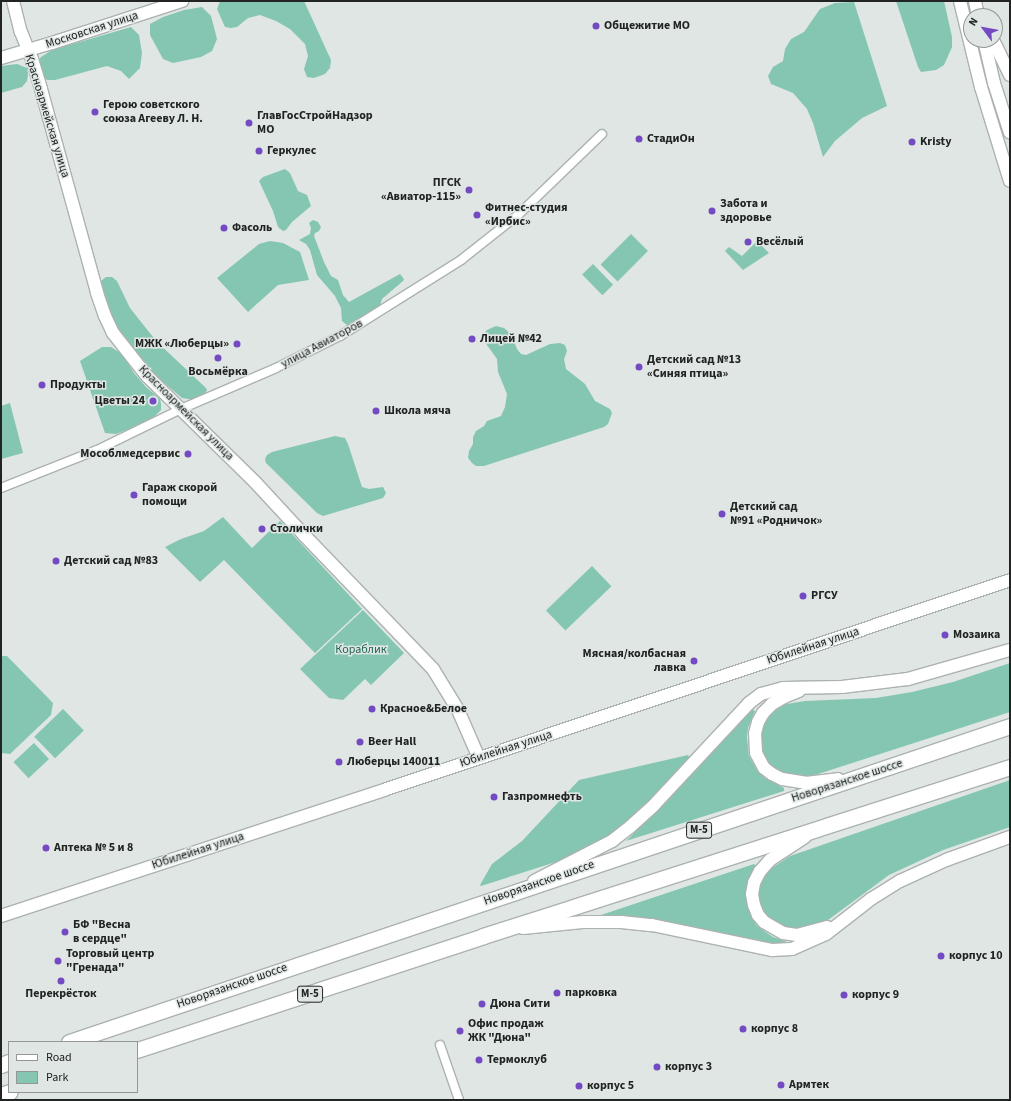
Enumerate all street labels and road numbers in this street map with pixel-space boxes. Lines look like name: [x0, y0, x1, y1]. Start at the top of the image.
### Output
street label: Московская улица: [44, 8, 140, 52]
street label: Красноармейская улица: [21, 52, 73, 180]
street label: улица Авиаторов: [279, 316, 365, 372]
street label: Красноармейская улица: [135, 362, 237, 464]
street label: Юбилейная улица: [765, 624, 861, 668]
street label: Юбилейная улица: [458, 727, 554, 771]
street label: Новорязанское шоссе: [790, 756, 904, 806]
road number: М-5: [686, 821, 712, 839]
street label: Юбилейная улица: [150, 829, 246, 873]
street label: Новорязанское шоссе: [482, 857, 596, 909]
street label: Новорязанское шоссе: [175, 960, 289, 1012]
road number: М-5: [297, 985, 323, 1003]

